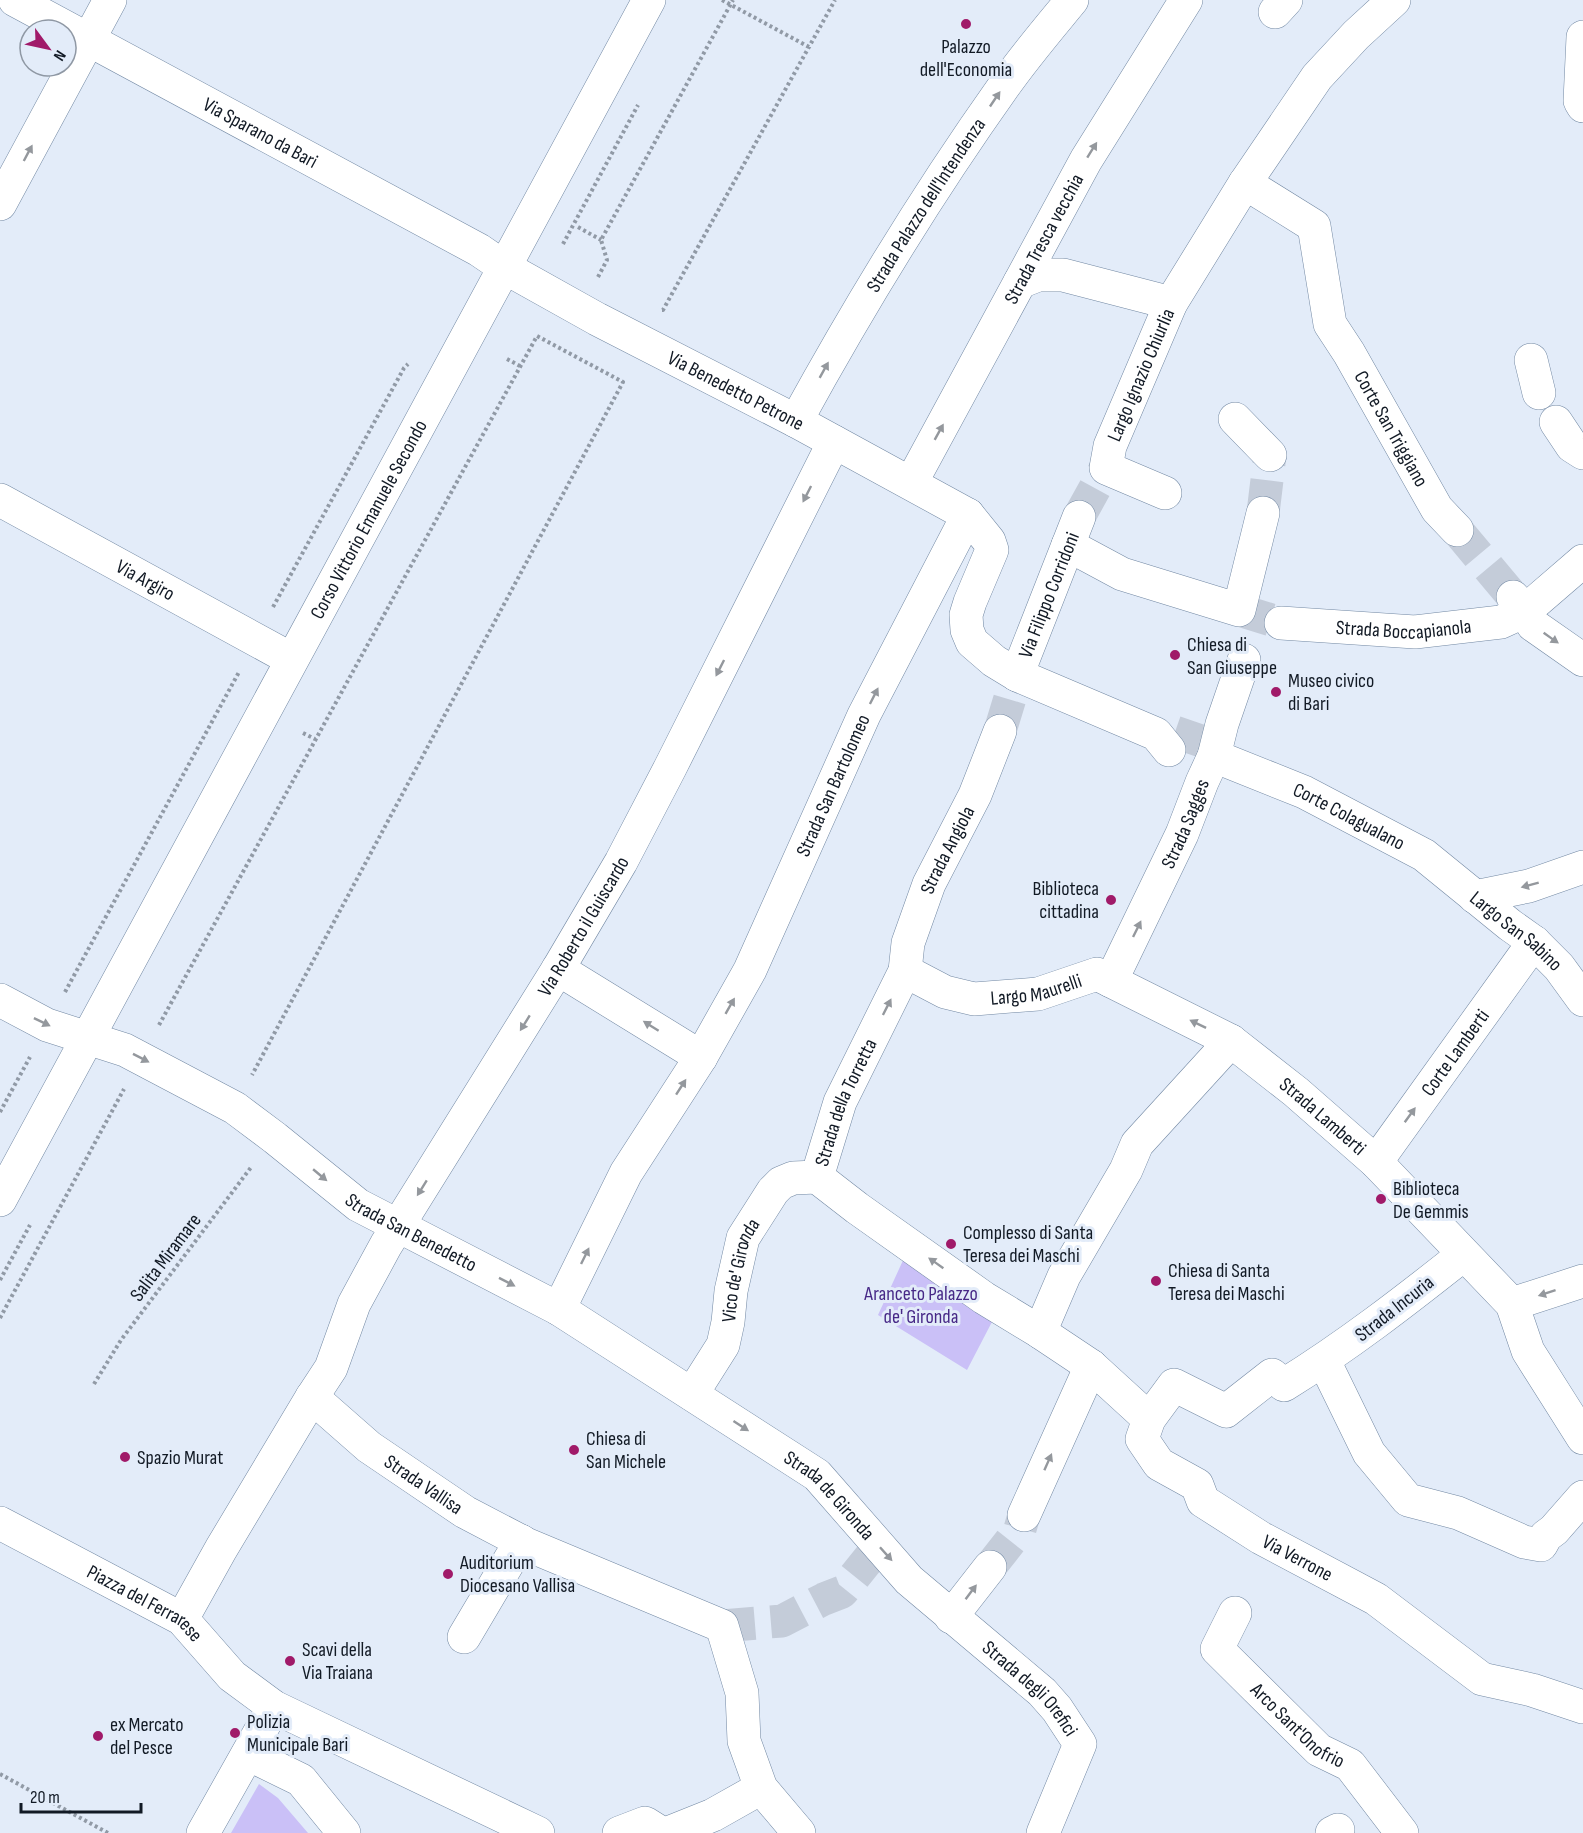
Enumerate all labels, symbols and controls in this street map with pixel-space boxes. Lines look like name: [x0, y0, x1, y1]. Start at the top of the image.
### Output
marker: Palazzo dell'Economia: [959, 17, 973, 31]
north arrow: [18, 18, 78, 78]
place label: Palazzo dell'Economia: [920, 35, 1012, 82]
text: N: [49, 47, 70, 64]
one-way arrow: [989, 91, 1001, 107]
street label: Via Sparano da Bari: [199, 93, 322, 174]
street label: Strada Palazzo dell'Intendenza: [862, 114, 991, 297]
one-way arrow: [1087, 142, 1098, 158]
one-way arrow: [23, 144, 33, 161]
street label: Strada Tresca vecchia: [999, 170, 1089, 308]
street label: Largo Ignazio Chiurlia: [1102, 305, 1180, 445]
street label: Via Benedetto Petrone: [663, 346, 808, 436]
one-way arrow: [819, 361, 829, 378]
street label: Corte San Triggiano: [1348, 367, 1433, 491]
street label: Corso Vittorio Emanuele Secondo: [306, 416, 433, 623]
one-way arrow: [934, 423, 944, 440]
one-way arrow: [803, 485, 813, 503]
street label: Via Filippo Corridoni: [1014, 529, 1085, 662]
street label: Via Argiro: [112, 555, 179, 606]
street label: Strada Boccapianola: [1335, 615, 1473, 645]
one-way arrow: [1543, 632, 1559, 644]
place label: Chiesa di San Giuseppe: [1187, 633, 1277, 680]
marker: Chiesa di San Giuseppe: [1168, 648, 1182, 662]
one-way arrow: [715, 660, 725, 677]
place label: Museo civico di Bari: [1288, 669, 1374, 716]
marker: Museo civico di Bari: [1269, 685, 1283, 699]
one-way arrow: [869, 688, 879, 705]
street label: Strada San Bartolomeo: [791, 711, 876, 860]
street label: Strada Sagges: [1156, 776, 1215, 872]
street label: Corte Colagualano: [1290, 778, 1409, 856]
street label: Strada Angiola: [915, 802, 980, 897]
street label: Via Roberto il Guiscardo: [533, 853, 635, 1001]
place label: Biblioteca cittadina: [1033, 877, 1099, 924]
one-way arrow: [1521, 881, 1539, 890]
street label: Largo San Sabino: [1465, 886, 1567, 976]
marker: Biblioteca cittadina: [1104, 893, 1118, 907]
one-way arrow: [1132, 920, 1141, 937]
street label: Largo Maurelli: [990, 969, 1085, 1011]
one-way arrow: [724, 998, 735, 1014]
one-way arrow: [883, 998, 892, 1015]
street label: Corte Lamberti: [1416, 1005, 1495, 1101]
one-way arrow: [519, 1015, 530, 1031]
one-way arrow: [33, 1018, 50, 1027]
one-way arrow: [1189, 1020, 1206, 1029]
one-way arrow: [643, 1021, 659, 1032]
street label: Strada della Torretta: [810, 1035, 883, 1169]
one-way arrow: [133, 1054, 150, 1063]
street label: Strada Lamberti: [1274, 1073, 1371, 1161]
one-way arrow: [676, 1079, 687, 1095]
one-way arrow: [1404, 1107, 1416, 1122]
one-way arrow: [312, 1169, 328, 1182]
place label: Biblioteca De Gemmis: [1393, 1177, 1469, 1224]
one-way arrow: [416, 1180, 427, 1196]
street label: Strada San Benedetto: [340, 1188, 481, 1277]
marker: Biblioteca De Gemmis: [1374, 1192, 1388, 1206]
street label: Salita Miramare: [125, 1209, 207, 1306]
street label: Vico de' Gironda: [717, 1214, 766, 1323]
place label: Complesso di Santa Teresa dei Maschi: [963, 1221, 1093, 1268]
marker: Complesso di Santa Teresa dei Maschi: [944, 1237, 958, 1251]
one-way arrow: [581, 1248, 590, 1265]
one-way arrow: [928, 1257, 944, 1269]
place label: Chiesa di Santa Teresa dei Maschi: [1168, 1259, 1285, 1306]
street label: Strada Incuria: [1351, 1271, 1439, 1347]
marker: Chiesa di Santa Teresa dei Maschi: [1149, 1274, 1163, 1288]
one-way arrow: [498, 1277, 515, 1287]
park label: Aranceto Palazzo de' Gironda: [863, 1282, 978, 1329]
one-way arrow: [1538, 1289, 1556, 1298]
one-way arrow: [733, 1420, 749, 1431]
place label: Chiesa di San Michele: [586, 1427, 666, 1474]
marker: Chiesa di San Michele: [567, 1443, 581, 1457]
place label: Spazio Murat: [137, 1446, 223, 1470]
street label: Strada de Gironda: [779, 1446, 879, 1545]
marker: Spazio Murat: [118, 1450, 132, 1464]
street label: Strada Vallisa: [379, 1450, 467, 1520]
one-way arrow: [1044, 1453, 1053, 1471]
street label: Via Verrone: [1258, 1530, 1337, 1587]
one-way arrow: [879, 1546, 893, 1561]
place label: Auditorium Diocesano Vallisa: [459, 1551, 575, 1598]
street label: Piazza del Ferrarese: [83, 1560, 207, 1647]
marker: Auditorium Diocesano Vallisa: [441, 1567, 455, 1581]
one-way arrow: [964, 1584, 976, 1599]
street label: Strada degli Orefici: [977, 1636, 1083, 1741]
place label: Scavi della Via Traiana: [302, 1638, 373, 1685]
marker: Scavi della Via Traiana: [283, 1654, 297, 1668]
street label: Arco Sant'Onofrio: [1245, 1677, 1348, 1774]
place label: Polizia Municipale Bari: [247, 1710, 348, 1757]
place label: ex Mercato del Pesce: [110, 1713, 184, 1760]
marker: Polizia Municipale Bari: [228, 1726, 242, 1740]
marker: ex Mercato del Pesce: [91, 1729, 105, 1743]
scale bar: [21, 1776, 141, 1814]
text: 20 m: [30, 1787, 60, 1808]

